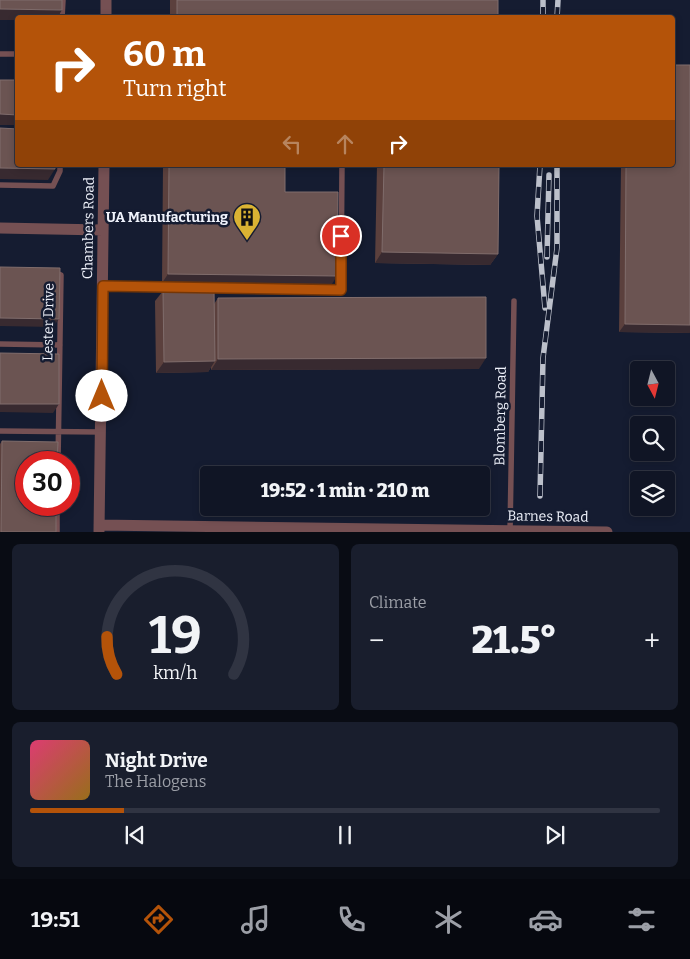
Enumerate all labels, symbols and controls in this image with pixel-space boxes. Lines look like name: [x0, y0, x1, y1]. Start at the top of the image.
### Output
text: 60 m: [123, 33, 206, 75]
icon: right: [40, 35, 105, 100]
text: Turn right: [123, 75, 226, 102]
icon: left: [278, 130, 306, 158]
icon: ahead: [331, 130, 359, 158]
icon: right: [384, 130, 412, 158]
street label: Chambers Road: [79, 177, 98, 279]
building icon: UA Manufacturing: [232, 202, 262, 241]
place label: UA Manufacturing: [106, 209, 228, 226]
pin: [320, 215, 362, 257]
icon: arrive: [327, 222, 355, 250]
street label: Lester Drive: [39, 283, 58, 361]
north arrow: [630, 361, 675, 406]
map controls: [630, 361, 675, 516]
street label: Blomberg Road: [491, 366, 510, 466]
position arrow: [75, 369, 127, 421]
button: search: [630, 416, 675, 461]
speed limit sign: 30: [15, 451, 80, 516]
button: layers: [630, 471, 675, 516]
text: 19:52 · 1 min · 210 m: [261, 479, 429, 502]
street label: Barnes Road: [507, 507, 589, 526]
text: Climate: [369, 593, 427, 612]
text: 19: [149, 604, 202, 667]
text: 21.5°: [471, 617, 557, 663]
text: −: [369, 624, 384, 657]
text: +: [644, 624, 660, 657]
text: km/h: [153, 662, 198, 684]
text: Night Drive: [105, 749, 208, 772]
text: The Halogens: [105, 772, 206, 791]
icon: previous: [121, 821, 149, 849]
icon: pause: [331, 821, 359, 849]
icon: next: [541, 821, 569, 849]
icon: directions: [141, 902, 176, 937]
icon: music: [238, 902, 273, 937]
icon: phone: [334, 902, 369, 937]
icon: climate: [431, 902, 466, 937]
icon: car: [528, 902, 563, 937]
icon: filters: [624, 902, 659, 937]
text: 19:51: [31, 906, 80, 933]

